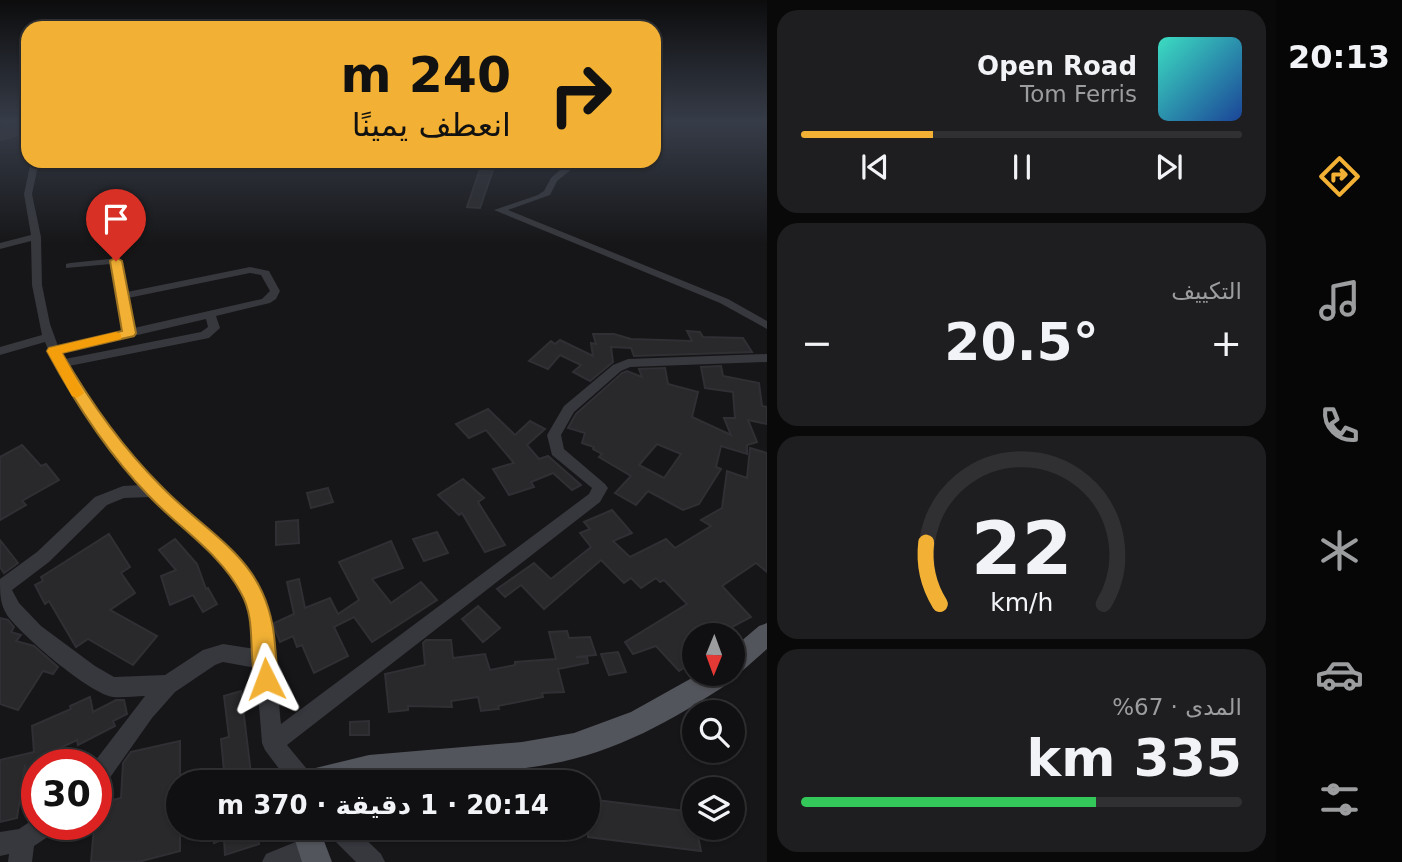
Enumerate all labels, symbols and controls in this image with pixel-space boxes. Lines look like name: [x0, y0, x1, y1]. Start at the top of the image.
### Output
text: 20:13: [1288, 38, 1390, 76]
text: 240 m: [341, 47, 511, 104]
icon: right: [535, 49, 626, 140]
text: Open Road: [977, 51, 1137, 81]
text: Tom Ferris: [1020, 81, 1137, 107]
text: انعطف يمينًا: [352, 106, 511, 144]
icon: previous: [856, 148, 894, 186]
icon: pause: [1003, 148, 1041, 186]
icon: next: [1150, 148, 1188, 186]
icon: directions: [1315, 152, 1364, 201]
pin: [86, 189, 146, 261]
icon: arrive: [97, 200, 135, 238]
icon: music: [1315, 276, 1364, 325]
text: التكييف: [1171, 278, 1242, 304]
text: 20.5°: [944, 312, 1099, 372]
text: −: [801, 321, 833, 365]
text: +: [1210, 321, 1242, 365]
icon: phone: [1315, 401, 1364, 450]
text: 22: [971, 506, 1072, 591]
icon: climate: [1315, 526, 1364, 575]
text: km/h: [990, 587, 1053, 616]
north arrow: [682, 623, 746, 686]
map controls: [682, 623, 745, 840]
position arrow: [229, 642, 303, 716]
icon: car: [1315, 650, 1364, 699]
text: المدى · 67%: [1112, 694, 1242, 720]
button: search: [682, 700, 745, 763]
text: 335 km: [1027, 728, 1242, 788]
speed limit sign: 30: [21, 749, 112, 840]
icon: filters: [1315, 775, 1364, 824]
button: layers: [682, 777, 745, 840]
text: 20:14 · 1 دقيقة · 370 m: [217, 790, 549, 820]

